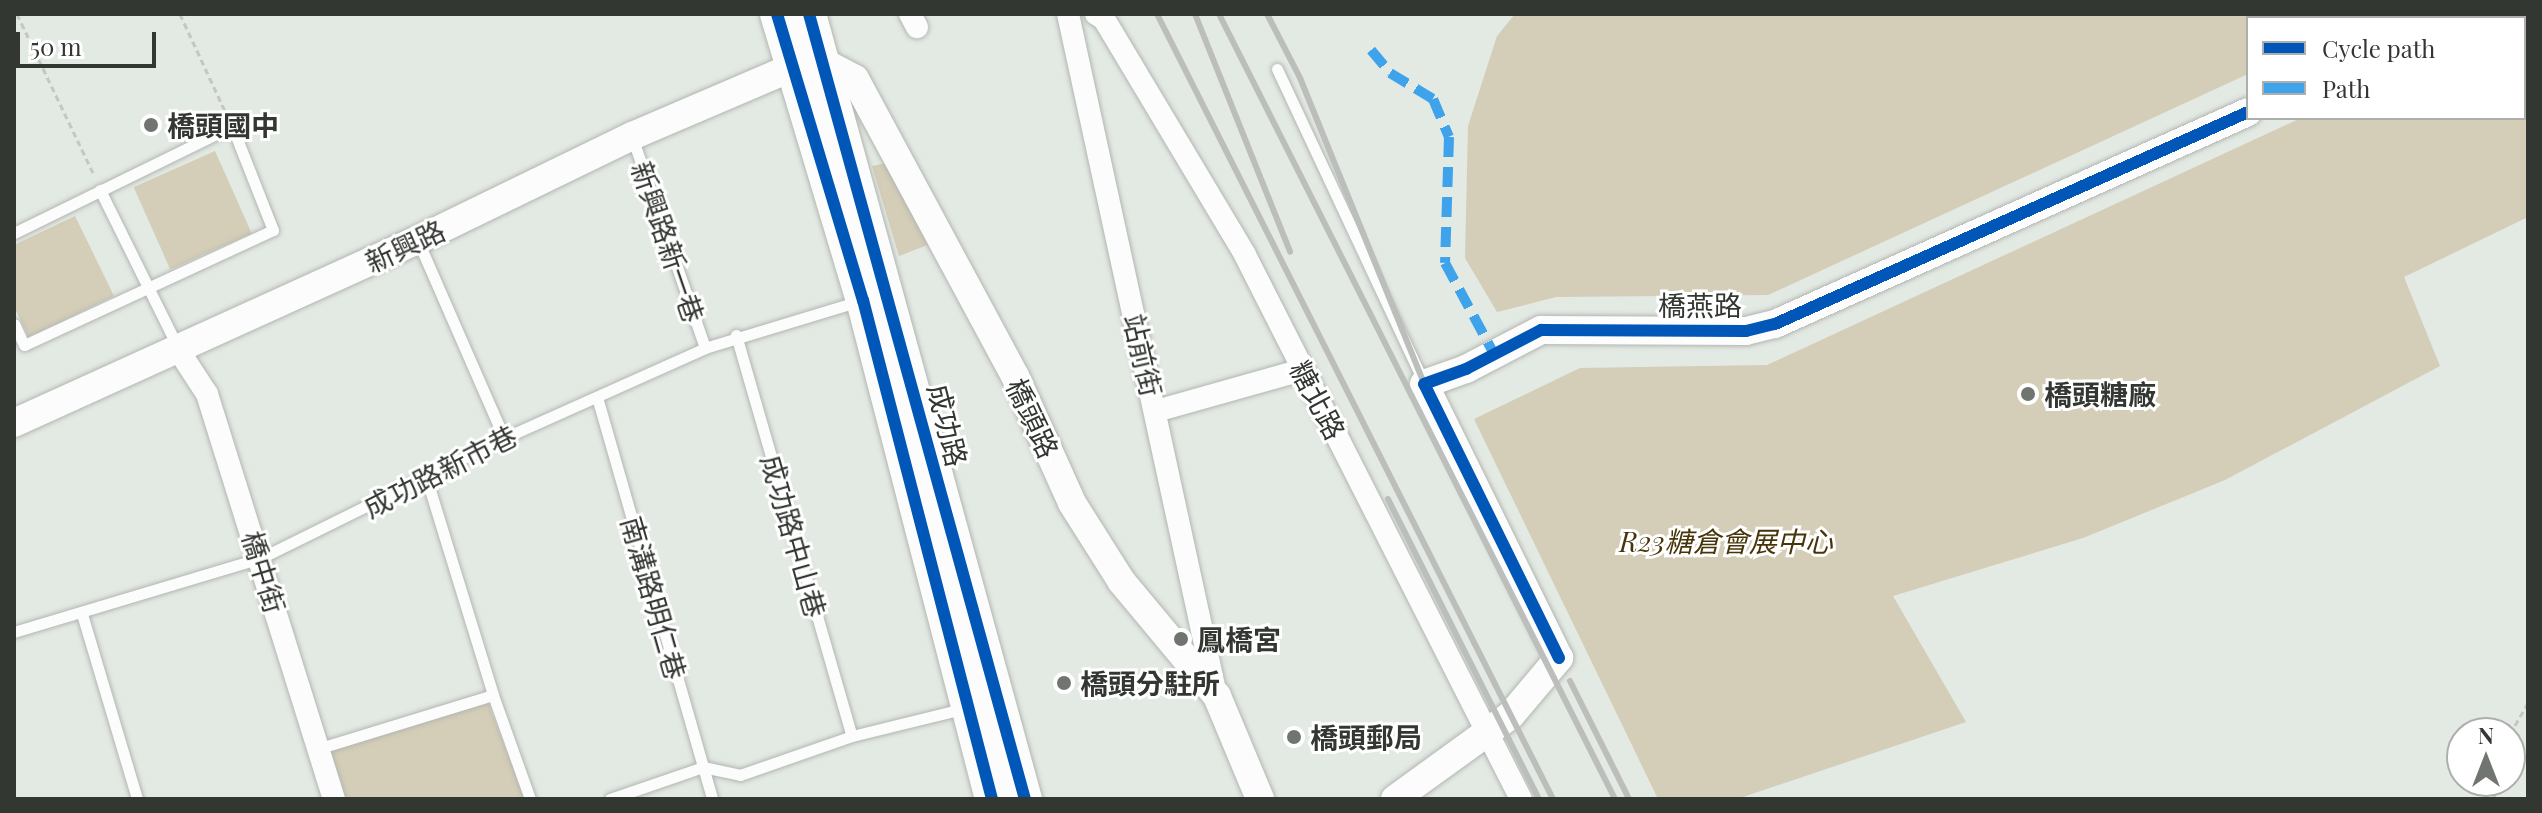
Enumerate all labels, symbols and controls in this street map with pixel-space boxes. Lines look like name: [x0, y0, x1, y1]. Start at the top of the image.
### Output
scale bar: [20, 16, 160, 66]
legend: [2246, 16, 2526, 120]
text: 50 m: [30, 30, 82, 62]
text: Cycle path: [2322, 32, 2435, 64]
text: Path: [2322, 72, 2370, 104]
place label: 橋頭國中: [167, 108, 279, 142]
marker: 橋頭國中: [142, 116, 160, 134]
street label: 新興路新一巷: [625, 157, 711, 327]
street label: 新興路: [360, 213, 450, 279]
street label: 橋燕路: [1658, 288, 1742, 322]
street label: 站前街: [1117, 310, 1169, 400]
street label: 糖北路: [1283, 355, 1353, 445]
street label: 橋頭路: [1000, 373, 1066, 463]
place label: 橋頭糖廠: [2044, 377, 2156, 411]
street label: 成功路: [922, 380, 974, 470]
marker: 橋頭糖廠: [2019, 385, 2037, 403]
street label: 成功路新市巷: [358, 418, 522, 524]
street label: 成功路中山巷: [755, 451, 833, 621]
street label: 南溝路明仁巷: [615, 513, 693, 683]
park label: R23糖倉會展中心: [1619, 524, 1833, 558]
street label: 橋中街: [236, 527, 292, 617]
place label: 鳳橋宮: [1197, 622, 1281, 656]
marker: 鳳橋宮: [1172, 630, 1190, 648]
place label: 橋頭分駐所: [1080, 666, 1220, 700]
marker: 橋頭分駐所: [1055, 674, 1073, 692]
north arrow: [2446, 717, 2526, 797]
place label: 橋頭郵局: [1310, 720, 1422, 754]
text: N: [2478, 720, 2494, 750]
marker: 橋頭郵局: [1285, 728, 1303, 746]

